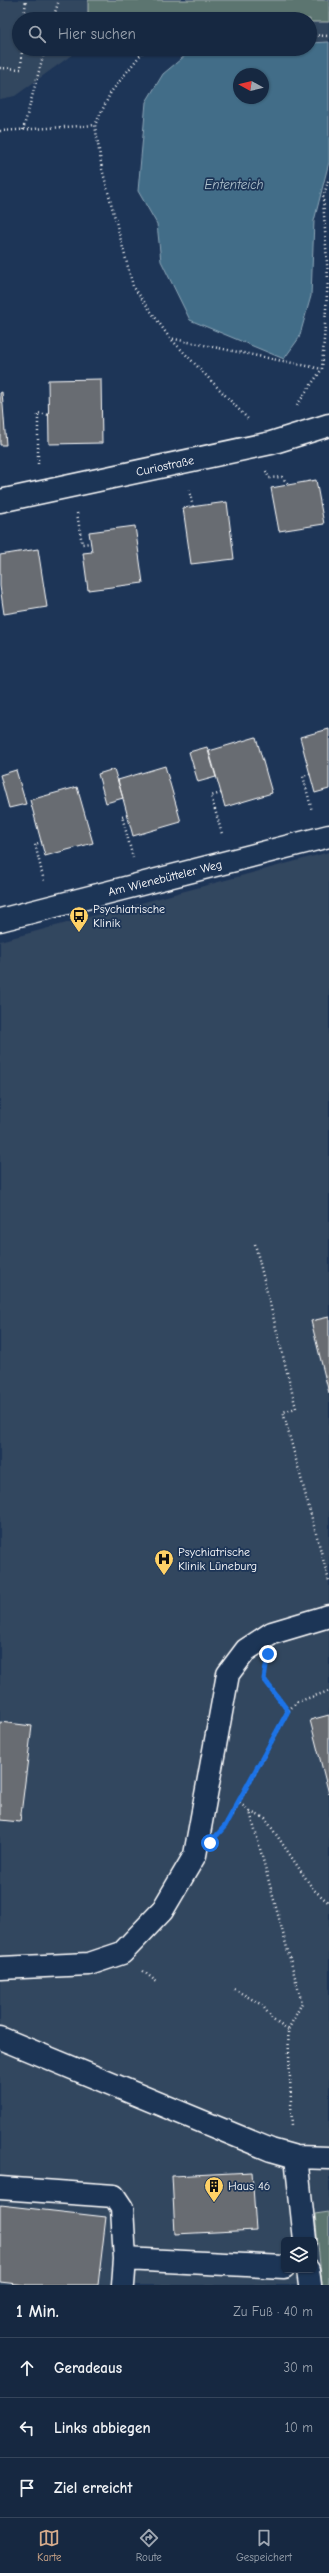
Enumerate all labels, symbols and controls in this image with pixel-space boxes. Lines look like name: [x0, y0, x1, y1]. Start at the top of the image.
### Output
search box: [12, 12, 317, 56]
icon: search: [26, 23, 48, 45]
text: Hier suchen: [58, 25, 136, 43]
north arrow: [233, 68, 269, 104]
water label: Ententeich: [204, 177, 264, 192]
street label: Curiostraße: [135, 453, 195, 479]
street label: Am Wienebütteler Weg: [106, 857, 224, 899]
place label: Psychiatrische Klinik: [93, 902, 165, 930]
bus stop icon: Psychiatrische Klinik: [68, 905, 90, 933]
place label: Psychiatrische Klinik Lüneburg: [178, 1545, 257, 1573]
hospital icon: Psychiatrische Klinik Lüneburg: [153, 1548, 175, 1576]
route end: [259, 1645, 277, 1663]
route start: [201, 1834, 219, 1852]
building icon: Haus 46: [203, 2175, 225, 2203]
place label: Haus 46: [228, 2179, 270, 2193]
map controls: [281, 2237, 317, 2273]
button: layers: [281, 2237, 317, 2273]
text: 1 Min.: [16, 2302, 59, 2321]
text: Zu Fuß · 40 m: [233, 2304, 313, 2319]
icon: ahead: [16, 2357, 38, 2379]
text: Geradeaus: [54, 2359, 122, 2377]
text: 30 m: [283, 2360, 313, 2375]
icon: left: [16, 2417, 38, 2439]
text: Links abbiegen: [54, 2419, 151, 2437]
text: 10 m: [285, 2420, 313, 2435]
icon: arrive: [16, 2477, 38, 2499]
text: Ziel erreicht: [54, 2479, 132, 2497]
tab: Karte: [37, 2527, 62, 2564]
tab: Route: [136, 2527, 162, 2564]
tab: Gespeichert: [236, 2527, 292, 2564]

